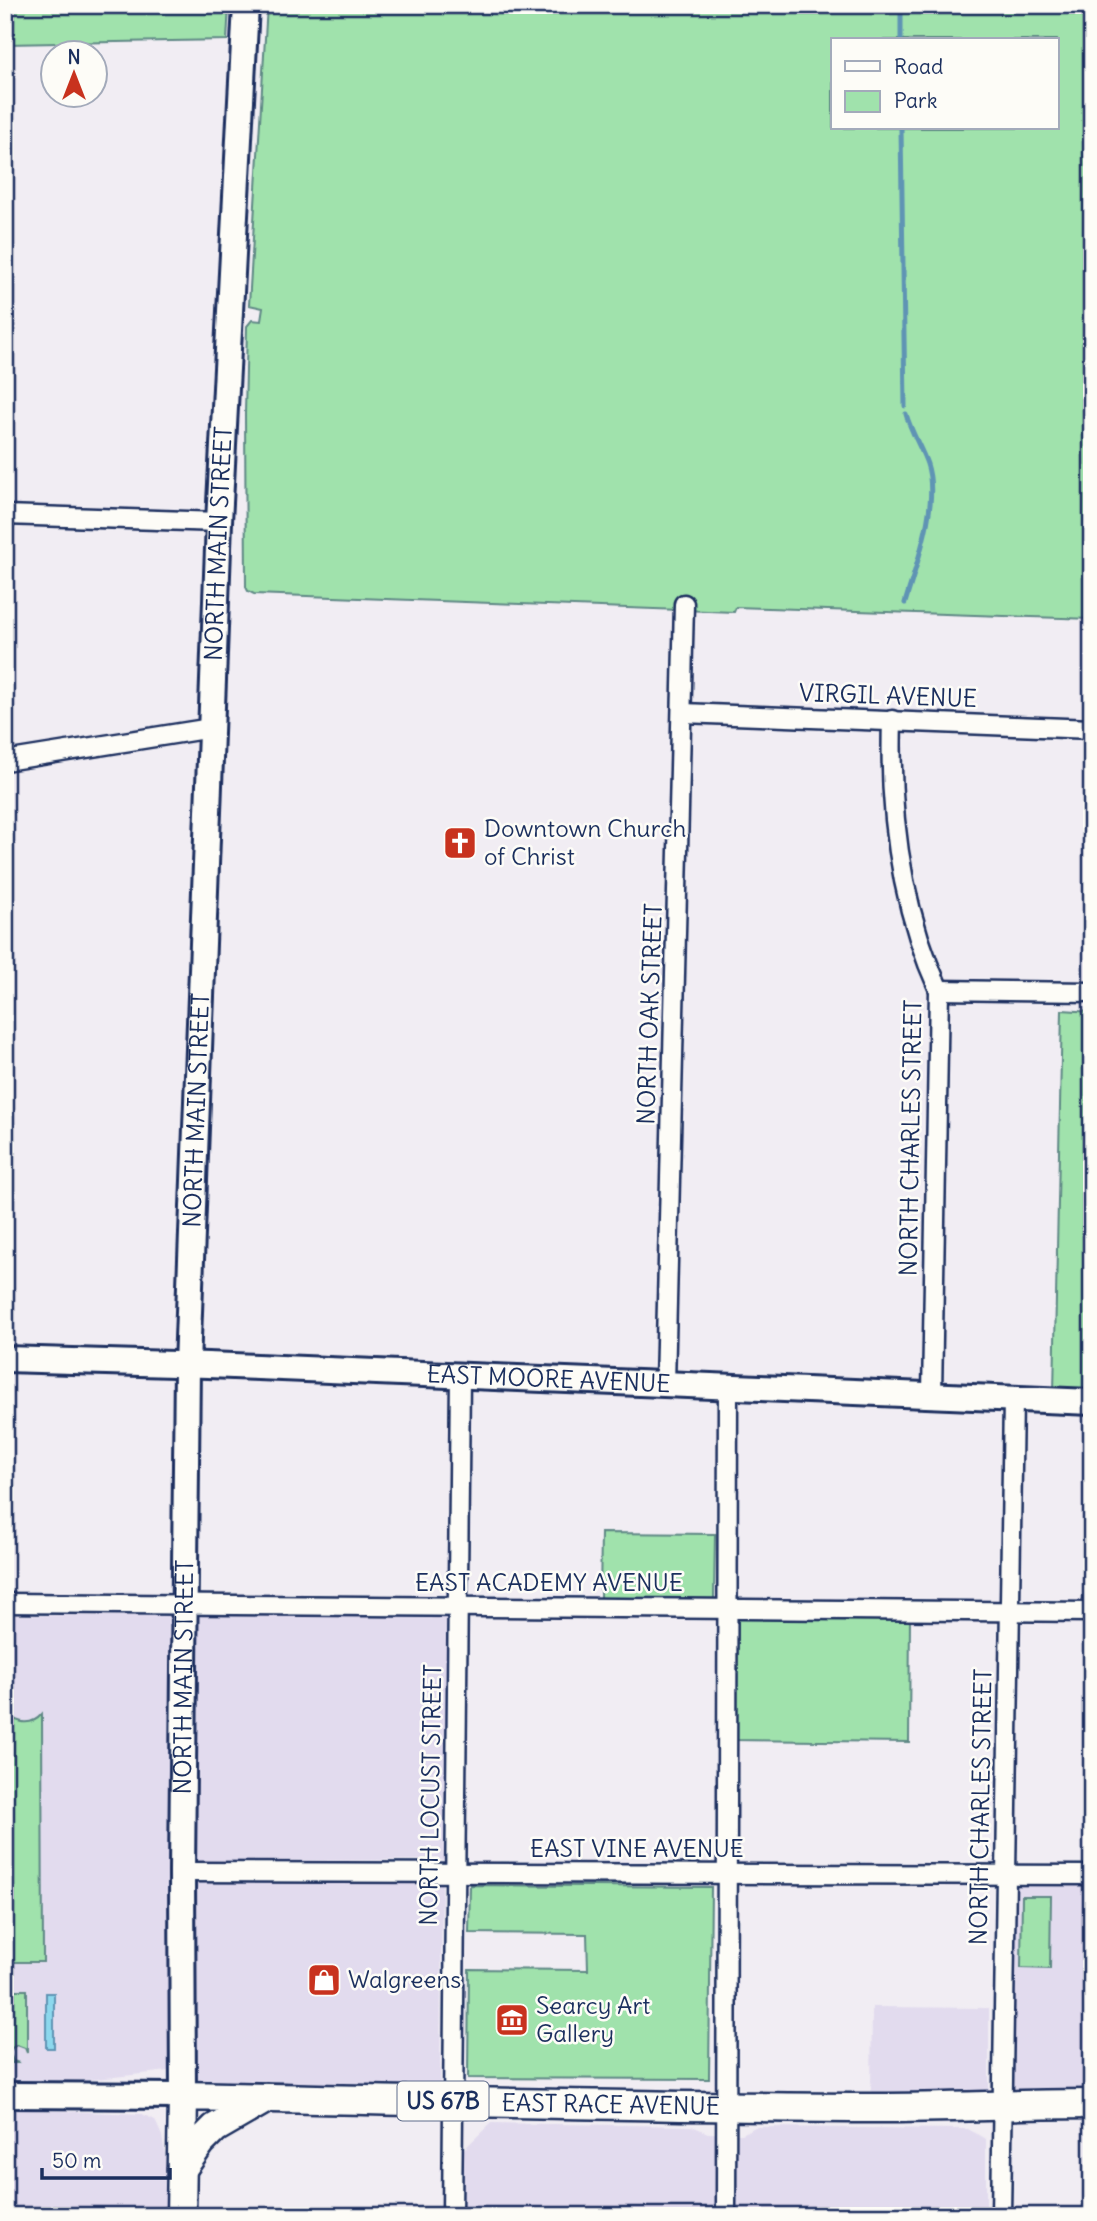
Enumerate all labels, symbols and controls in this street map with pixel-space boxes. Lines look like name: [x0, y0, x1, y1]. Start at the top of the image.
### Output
north arrow: [38, 38, 108, 108]
legend: [831, 38, 1058, 130]
text: N: [67, 45, 81, 69]
text: Road: [894, 53, 943, 80]
text: Park: [894, 87, 937, 114]
street label: NORTH MAIN STREET: [198, 425, 238, 662]
street label: VIRGIL AVENUE: [799, 677, 978, 713]
place label: Downtown Church of Christ: [484, 813, 686, 871]
church icon: Downtown Church of Christ: [441, 824, 479, 862]
street label: NORTH OAK STREET: [630, 903, 668, 1125]
street label: NORTH MAIN STREET: [176, 992, 215, 1228]
street label: NORTH CHARLES STREET: [893, 999, 927, 1277]
street label: EAST MOORE AVENUE: [426, 1358, 671, 1398]
street label: NORTH MAIN STREET: [167, 1559, 199, 1795]
street label: EAST ACADEMY AVENUE: [415, 1567, 683, 1597]
street label: NORTH LOCUST STREET: [413, 1664, 447, 1926]
street label: NORTH CHARLES STREET: [963, 1668, 997, 1946]
street label: EAST VINE AVENUE: [530, 1833, 744, 1863]
shop icon: Walgreens: [305, 1961, 343, 1999]
place label: Walgreens: [348, 1964, 461, 1994]
place label: Searcy Art Gallery: [536, 1990, 650, 2048]
museum icon: Searcy Art Gallery: [493, 2001, 531, 2039]
road number: US 67B: [398, 2082, 488, 2120]
street label: EAST RACE AVENUE: [502, 2087, 720, 2121]
scale bar: [42, 2137, 170, 2181]
text: 50 m: [52, 2147, 101, 2174]

